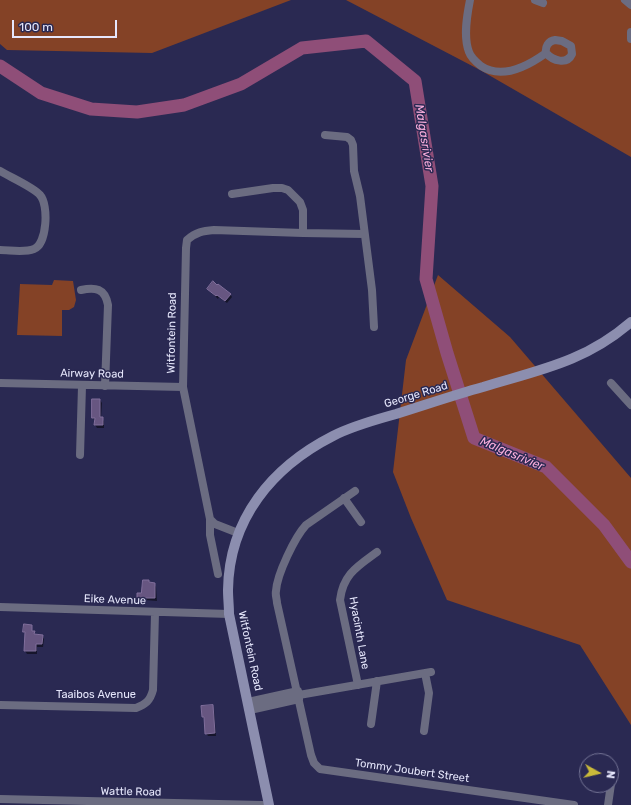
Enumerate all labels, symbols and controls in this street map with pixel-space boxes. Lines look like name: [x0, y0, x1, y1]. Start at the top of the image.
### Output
scale bar: [14, 12, 119, 38]
text: 100 m: [19, 20, 53, 34]
water label: Malgasrivier: [412, 103, 436, 173]
street label: Witfontein Road: [165, 292, 179, 374]
street label: Airway Road: [60, 367, 124, 381]
street label: George Road: [383, 379, 449, 411]
water label: Malgasrivier: [478, 434, 546, 474]
street label: Eike Avenue: [84, 592, 146, 608]
street label: Hyacinth Lane: [346, 595, 372, 671]
street label: Witfontein Road: [235, 610, 265, 692]
street label: Taaibos Avenue: [56, 688, 136, 702]
north arrow: [579, 753, 619, 793]
street label: Tommy Joubert Street: [354, 756, 470, 786]
text: N: [603, 770, 617, 779]
street label: Wattle Road: [100, 785, 162, 799]

